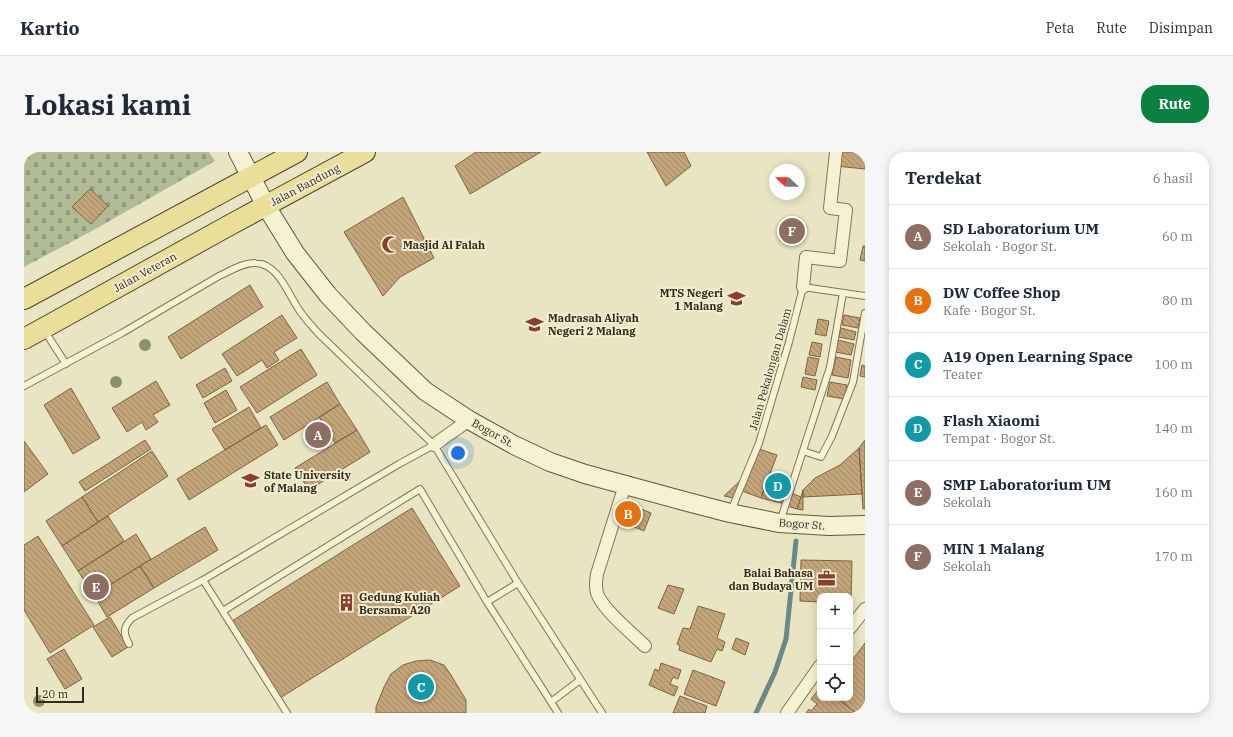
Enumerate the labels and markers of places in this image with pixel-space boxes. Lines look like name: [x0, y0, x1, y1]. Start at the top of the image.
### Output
pin: F: [779, 216, 805, 246]
mosque icon: Masjid Al Falah: [380, 235, 400, 255]
place label: Masjid Al Falah: [403, 238, 485, 252]
place label: MTS Negeri 1 Malang: [660, 286, 724, 313]
school or university icon: MTS Negeri 1 Malang: [726, 289, 746, 309]
place label: Madrasah Aliyah Negeri 2 Malang: [548, 311, 639, 338]
school or university icon: Madrasah Aliyah Negeri 2 Malang: [525, 314, 545, 334]
pin: A: [305, 420, 331, 450]
place label: State University of Malang: [264, 468, 352, 495]
school or university icon: State University of Malang: [241, 471, 261, 491]
pin: D: [765, 471, 791, 501]
pin: B: [615, 499, 641, 529]
place label: Balai Bahasa dan Budaya UM: [729, 566, 813, 593]
office icon: Balai Bahasa dan Budaya UM: [816, 569, 836, 589]
pin: E: [83, 572, 109, 602]
place label: Gedung Kuliah Bersama A20: [359, 590, 440, 617]
building icon: Gedung Kuliah Bersama A20: [336, 593, 356, 613]
pin: C: [408, 672, 434, 702]

